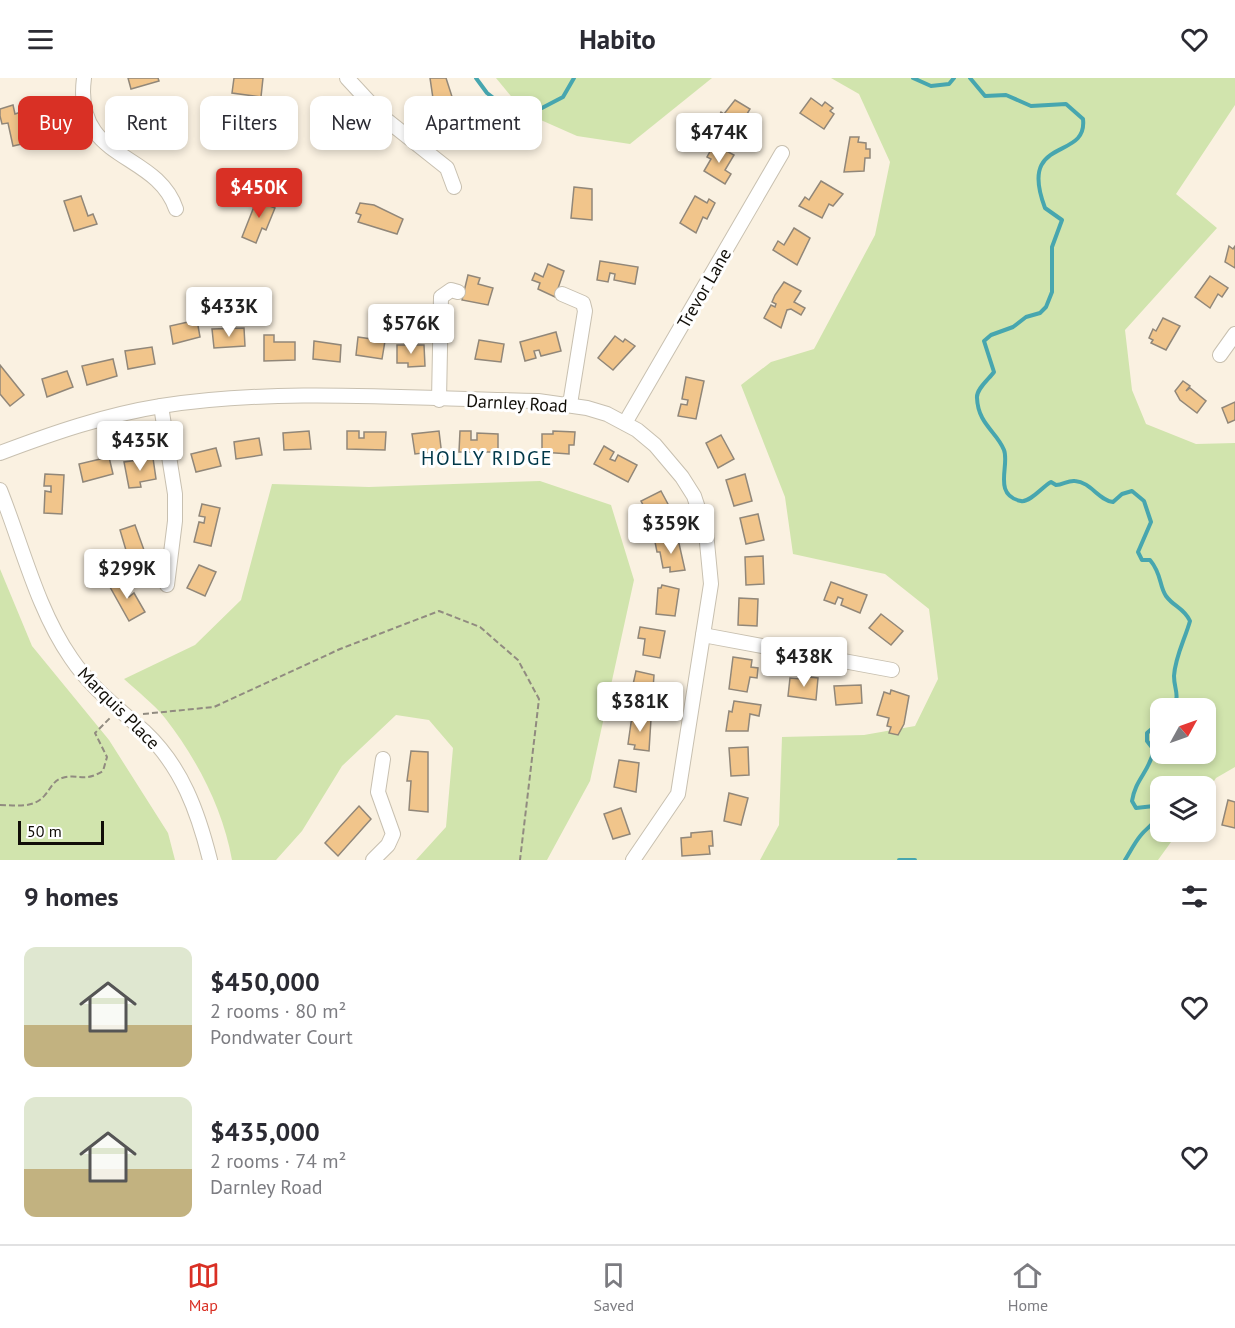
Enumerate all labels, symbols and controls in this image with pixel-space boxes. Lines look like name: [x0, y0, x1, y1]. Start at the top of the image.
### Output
text: Habito: [579, 22, 656, 56]
icon: menu: [24, 23, 57, 56]
icon: heart: [1178, 23, 1211, 56]
chip: Buy: [18, 96, 93, 150]
chip: Rent: [105, 96, 188, 150]
chip: Filters: [200, 96, 298, 150]
chip: New: [310, 96, 392, 150]
chip: Apartment: [404, 96, 542, 150]
pin: $474K: [677, 113, 761, 164]
text: $474K: [690, 119, 748, 145]
pin: $450K: [217, 168, 301, 219]
text: $450K: [230, 174, 288, 200]
street label: Trevor Lane: [672, 244, 736, 332]
pin: $433K: [187, 287, 271, 338]
text: $433K: [200, 293, 258, 319]
pin: $576K: [369, 304, 453, 355]
text: $576K: [382, 310, 440, 336]
street label: Darnley Road: [466, 389, 568, 417]
pin: $435K: [98, 421, 182, 472]
text: $435K: [111, 427, 169, 453]
district label: HOLLY RIDGE: [421, 445, 553, 471]
pin: $359K: [629, 504, 713, 555]
text: $359K: [642, 510, 700, 536]
pin: $299K: [85, 549, 169, 600]
text: $299K: [98, 555, 156, 581]
pin: $438K: [762, 637, 846, 688]
text: $438K: [775, 643, 833, 669]
street label: Marquis Place: [73, 662, 165, 754]
pin: $381K: [598, 682, 682, 733]
text: $381K: [611, 688, 669, 714]
north arrow: [1150, 698, 1216, 764]
map controls: [1150, 698, 1216, 842]
button: layers: [1150, 776, 1216, 842]
scale bar: [18, 818, 104, 846]
text: 50 m: [27, 821, 62, 841]
text: 9 homes: [24, 880, 119, 913]
icon: filters: [1178, 880, 1211, 913]
text: $450,000: [210, 965, 320, 998]
icon: home: [72, 971, 144, 1043]
icon: heart: [1178, 991, 1211, 1024]
text: 2 rooms · 80 m²: [210, 998, 346, 1024]
text: Pondwater Court: [210, 1024, 353, 1050]
text: $435,000: [210, 1115, 320, 1148]
icon: home: [72, 1121, 144, 1193]
icon: heart: [1178, 1141, 1211, 1174]
text: 2 rooms · 74 m²: [210, 1148, 346, 1174]
text: Darnley Road: [210, 1174, 323, 1200]
tab: Map: [187, 1259, 220, 1315]
tab: Saved: [593, 1259, 634, 1315]
tab: Home: [1008, 1259, 1048, 1315]

